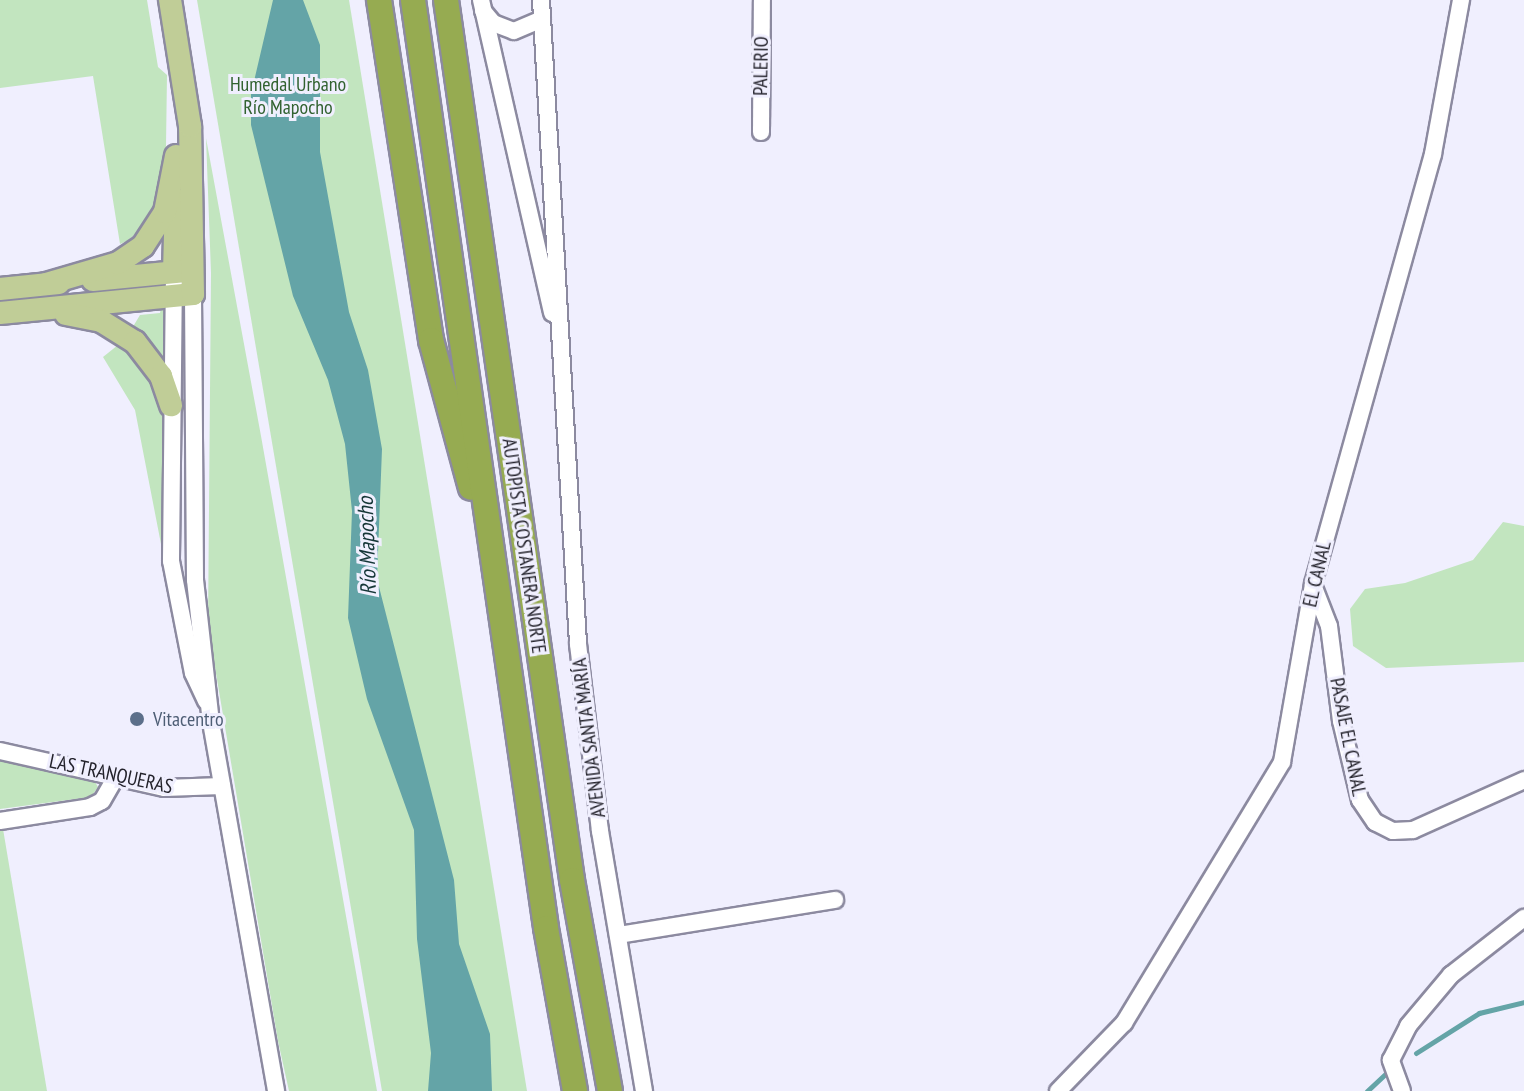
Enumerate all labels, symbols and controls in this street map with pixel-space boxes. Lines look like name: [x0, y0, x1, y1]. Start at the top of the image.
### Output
street label: PALERIO: [748, 36, 774, 96]
park label: Humedal Urbano Río Mapocho: [230, 72, 346, 119]
street label: AUTOPISTA COSTANERA NORTE: [497, 436, 551, 656]
water label: Río Mapocho: [352, 496, 382, 596]
street label: EL CANAL: [1298, 538, 1336, 610]
street label: AVENIDA SANTA MARÍA: [567, 656, 611, 820]
street label: PASAJE EL CANAL: [1325, 675, 1371, 799]
place label: Vitacentro: [153, 707, 224, 731]
marker: Vitacentro: [128, 710, 146, 728]
street label: LAS TRANQUERAS: [47, 749, 175, 799]

